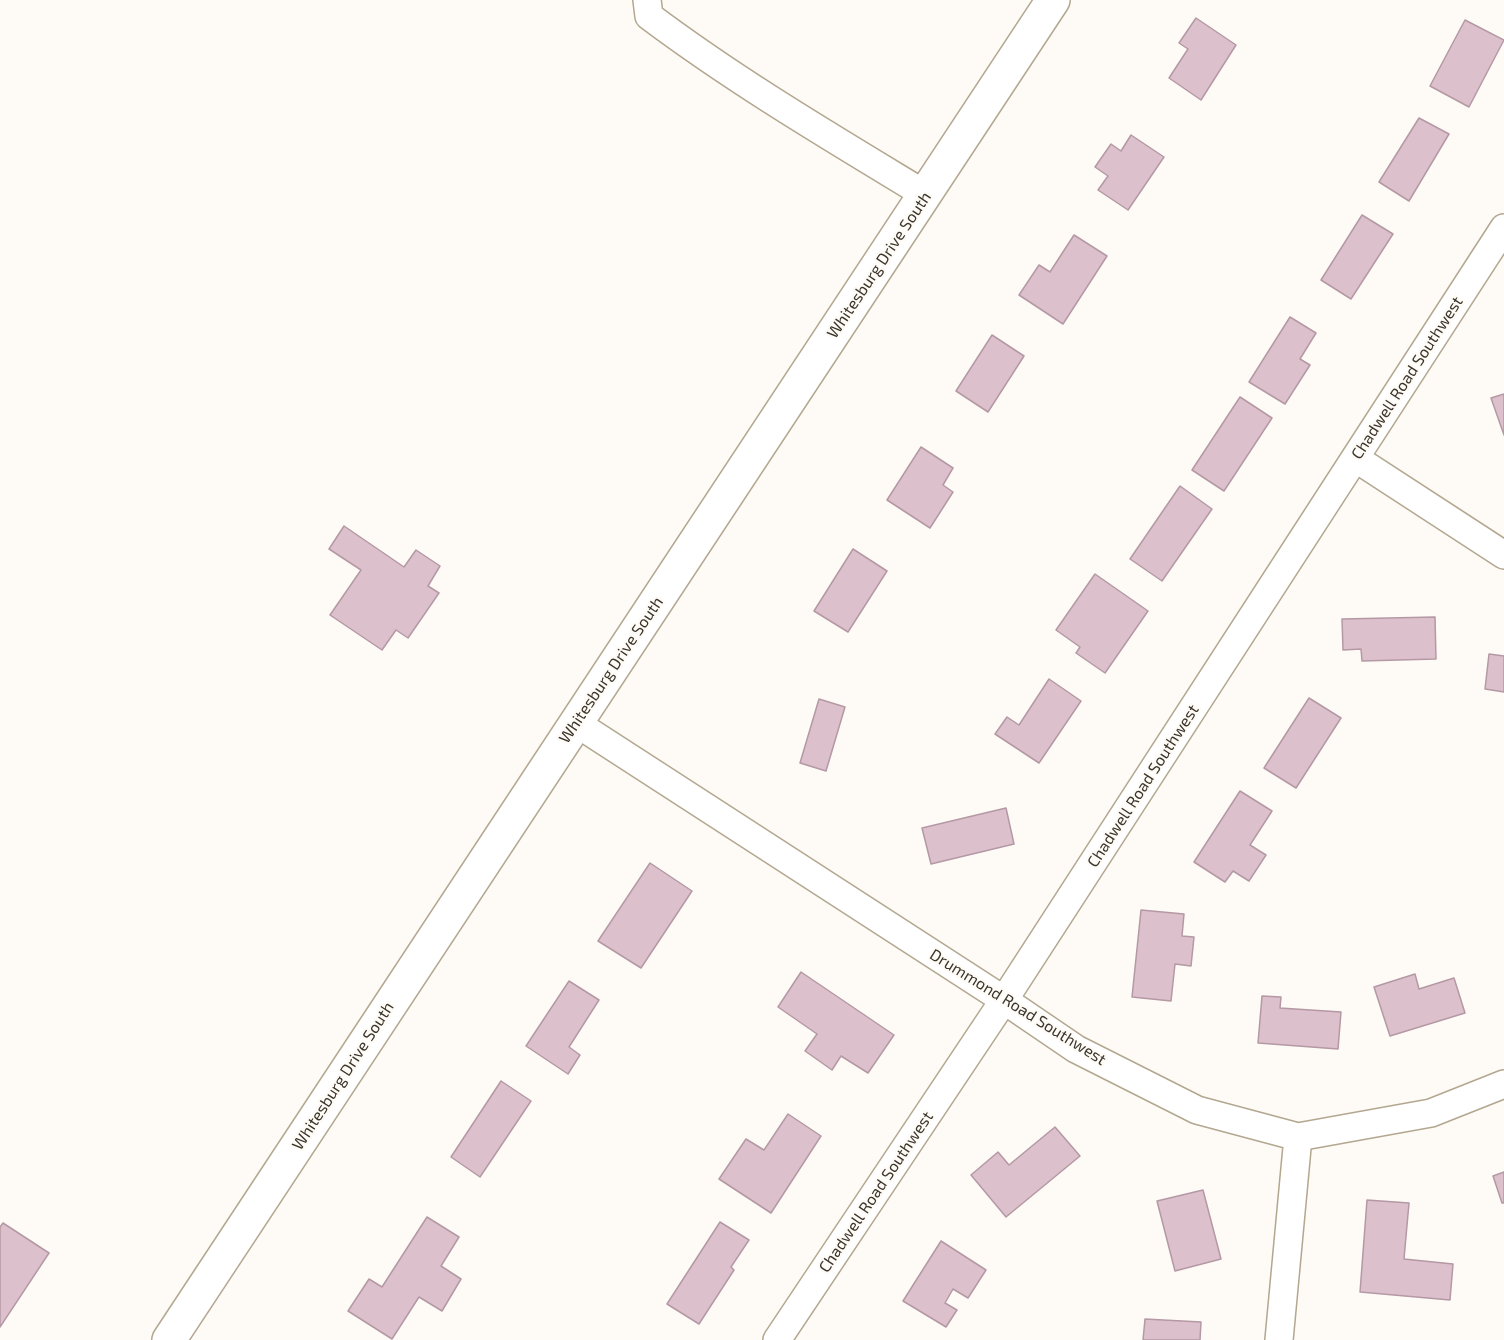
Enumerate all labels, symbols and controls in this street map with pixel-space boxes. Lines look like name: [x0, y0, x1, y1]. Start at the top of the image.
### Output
street label: Whitesburg Drive South: [823, 188, 935, 342]
street label: Chadwell Road Southwest: [1347, 293, 1467, 463]
street label: Whitesburg Drive South: [555, 593, 667, 747]
street label: Chadwell Road Southwest: [1083, 701, 1203, 871]
street label: Drummond Road Southwest: [926, 945, 1110, 1069]
street label: Whitesburg Drive South: [288, 998, 398, 1154]
street label: Chadwell Road Southwest: [815, 1108, 937, 1276]

